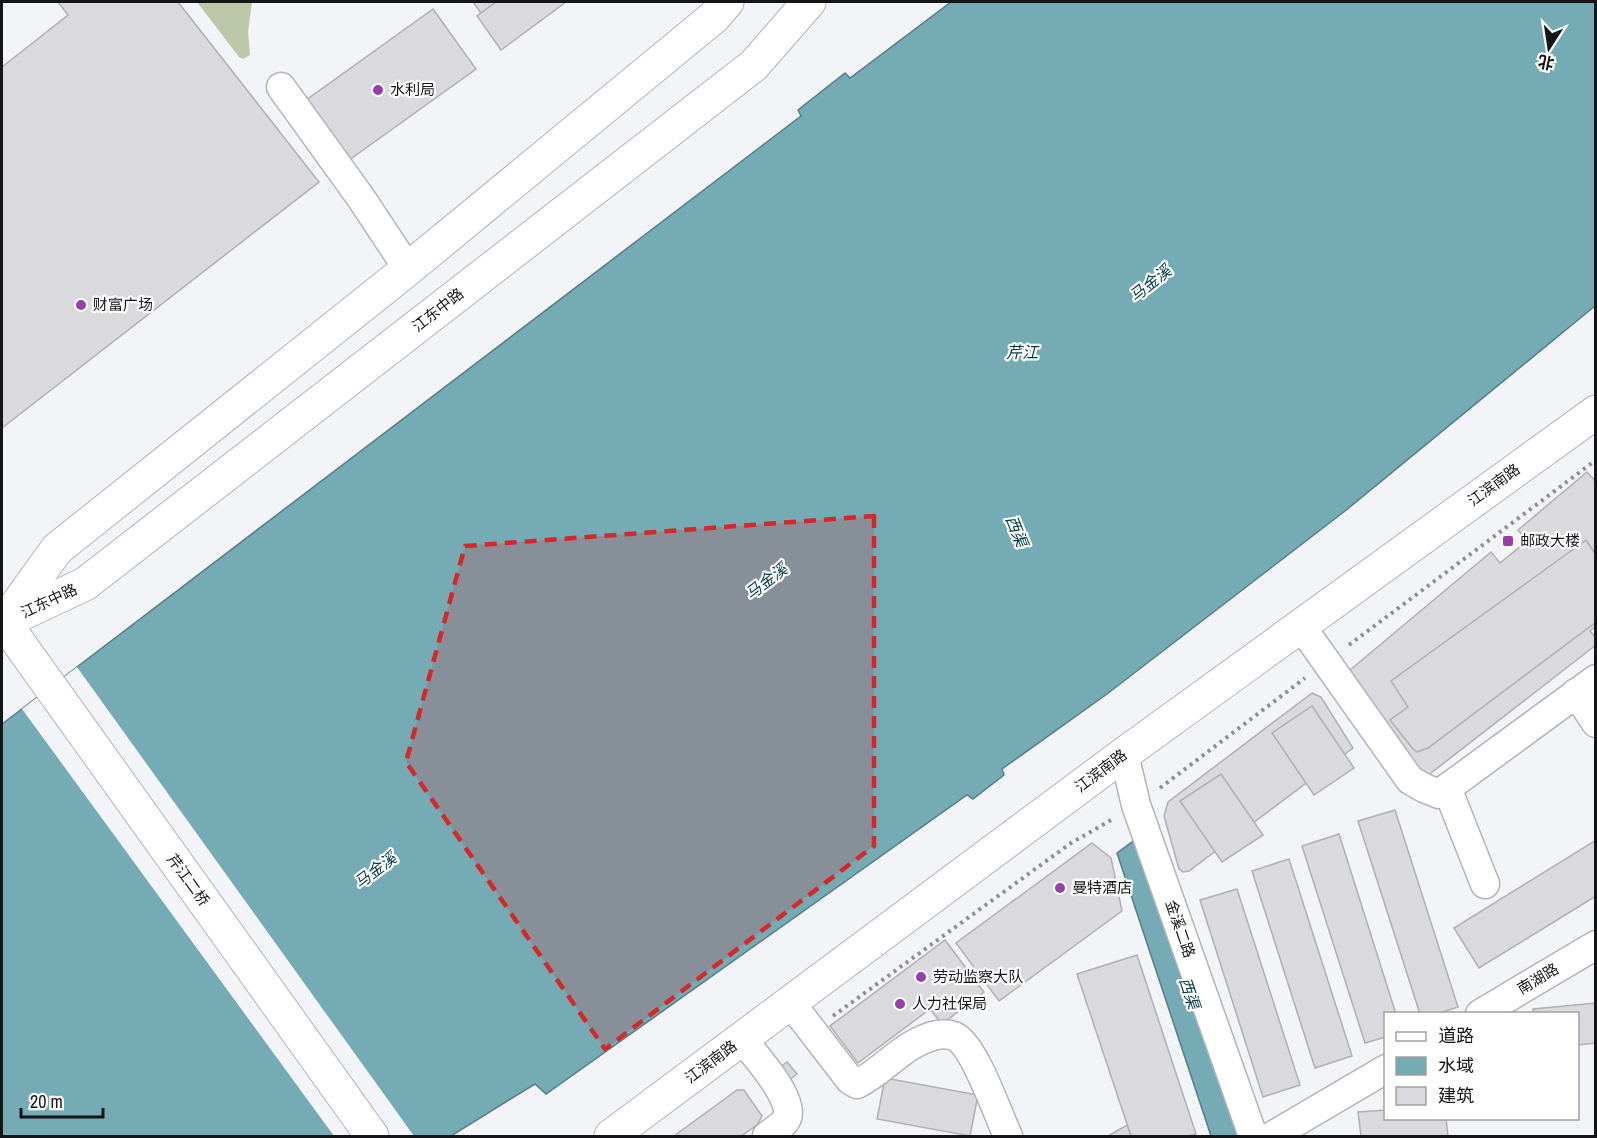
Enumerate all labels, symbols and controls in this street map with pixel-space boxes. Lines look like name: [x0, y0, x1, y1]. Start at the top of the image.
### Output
north arrow: [1519, 18, 1579, 78]
text: 北: [1536, 50, 1556, 75]
place label: 水利局: [390, 79, 435, 100]
marker: 水利局: [371, 83, 385, 97]
water label: 马金溪: [1124, 258, 1177, 307]
street label: 江东中路: [408, 283, 468, 336]
place label: 财富广场: [93, 294, 153, 315]
marker: 财富广场: [74, 298, 88, 312]
water label: 芹江: [1006, 341, 1040, 363]
street label: 江滨南路: [1463, 458, 1524, 511]
water label: 西渠: [1001, 512, 1034, 552]
place label: 邮政大楼: [1520, 530, 1580, 551]
marker: 邮政大楼: [1501, 534, 1515, 548]
water label: 马金溪: [740, 557, 793, 604]
street label: 江东中路: [17, 578, 80, 623]
street label: 江滨南路: [1070, 744, 1131, 797]
water label: 马金溪: [349, 846, 402, 893]
street label: 芹江二桥: [162, 849, 215, 910]
place label: 曼特酒店: [1072, 877, 1132, 898]
marker: 曼特酒店: [1053, 881, 1067, 895]
street label: 金溪二路: [1161, 897, 1200, 961]
street label: 南湖路: [1513, 958, 1562, 999]
place label: 劳动监察大队: [933, 966, 1023, 987]
marker: 劳动监察大队: [914, 970, 928, 984]
water label: 西渠: [1174, 974, 1206, 1014]
place label: 人力社保局: [912, 993, 987, 1014]
marker: 人力社保局: [893, 997, 907, 1011]
legend: [1384, 1012, 1579, 1120]
text: 道路: [1438, 1023, 1474, 1048]
street label: 江滨南路: [680, 1035, 741, 1088]
text: 水域: [1438, 1053, 1474, 1078]
scale bar: [21, 1081, 104, 1119]
text: 建筑: [1438, 1083, 1474, 1108]
text: 20 m: [30, 1089, 63, 1114]

